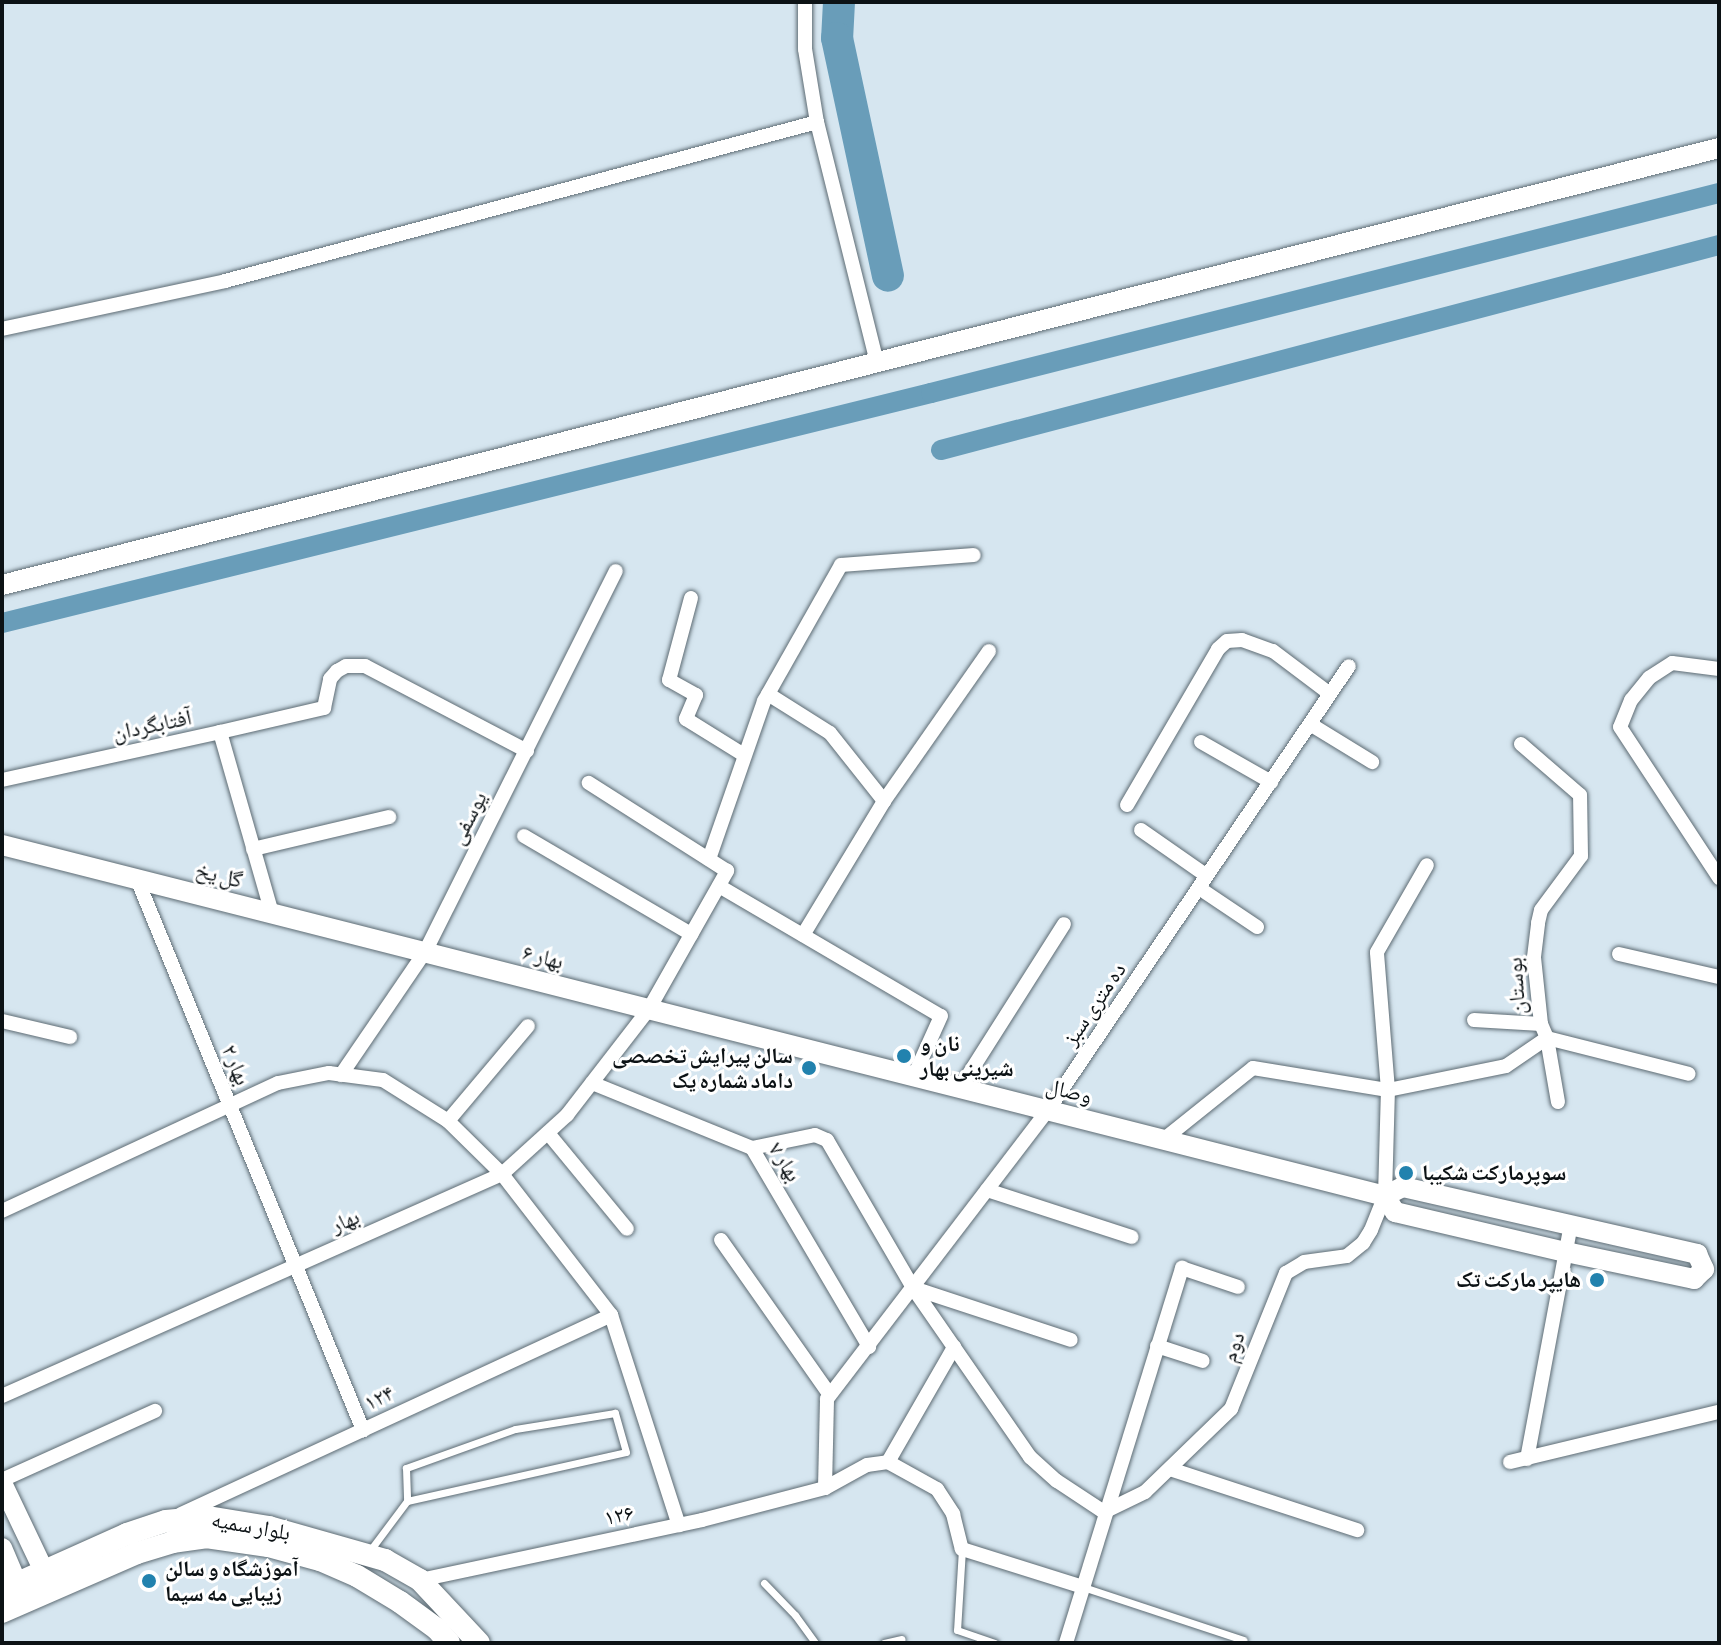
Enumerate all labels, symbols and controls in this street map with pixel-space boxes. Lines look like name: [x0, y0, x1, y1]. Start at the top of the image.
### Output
street label: آفتابگردان: [110, 704, 194, 746]
street label: یوسفی: [444, 787, 492, 849]
street label: گل یخ: [193, 856, 245, 894]
street label: بهار ۶: [520, 939, 566, 975]
street label: بوستان: [1501, 957, 1531, 1015]
street label: ده متری سبز: [1057, 958, 1131, 1050]
place label: نان و شیرینی بهار: [920, 1030, 1014, 1082]
street label: بهار ۲: [216, 1041, 256, 1089]
place label: سالن پیرایش تخصصی داماد شماره یک: [612, 1042, 793, 1094]
marker: نان و شیرینی بهار: [895, 1047, 913, 1065]
marker: سالن پیرایش تخصصی داماد شماره یک: [800, 1059, 818, 1077]
street label: وصال: [1043, 1073, 1095, 1109]
street label: بهار ۷: [763, 1137, 807, 1187]
place label: سوپرمارکت شکیبا: [1422, 1160, 1566, 1186]
marker: سوپرمارکت شکیبا: [1397, 1164, 1415, 1182]
street label: بهار: [327, 1203, 363, 1239]
place label: هایپر مارکت تک: [1456, 1267, 1581, 1293]
marker: هایپر مارکت تک: [1588, 1271, 1606, 1289]
street label: دوم: [1216, 1328, 1250, 1366]
street label: ۱۲۴: [360, 1380, 398, 1416]
street label: ۱۲۶: [602, 1499, 636, 1531]
street label: بلوار سمیه: [209, 1506, 293, 1546]
place label: آموزشگاه و سالن زیبایی مه سیما: [165, 1555, 299, 1606]
marker: آموزشگاه و سالن زیبایی مه سیما: [140, 1572, 158, 1590]

